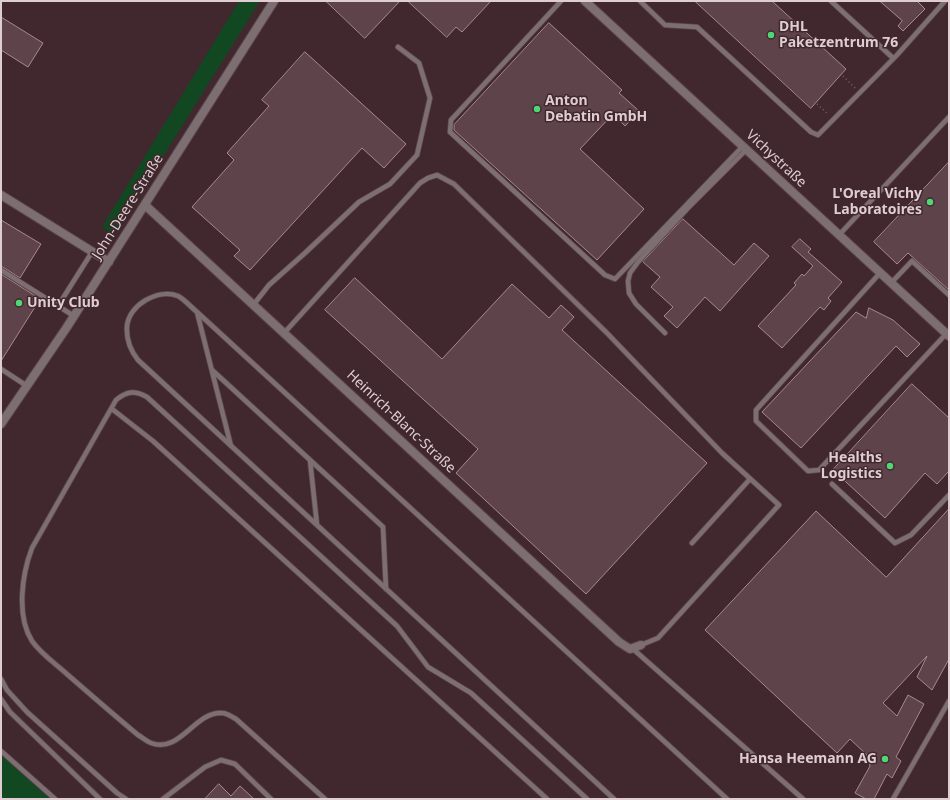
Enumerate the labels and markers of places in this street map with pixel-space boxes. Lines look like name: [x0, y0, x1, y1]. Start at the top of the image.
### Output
place label: DHL Paketzentrum 76: [779, 19, 898, 52]
marker: DHL Paketzentrum 76: [766, 30, 776, 40]
place label: Anton Debatin GmbH: [545, 93, 647, 126]
marker: Anton Debatin GmbH: [532, 104, 542, 114]
place label: L'Oreal Vichy Laboratoires: [832, 186, 922, 218]
marker: L'Oreal Vichy Laboratoires: [925, 197, 935, 207]
place label: Unity Club: [27, 295, 100, 311]
marker: Unity Club: [14, 298, 24, 308]
place label: Healths Logistics: [821, 450, 882, 482]
marker: Healths Logistics: [885, 461, 895, 471]
place label: Hansa Heemann AG: [739, 751, 877, 767]
marker: Hansa Heemann AG: [880, 754, 890, 764]

